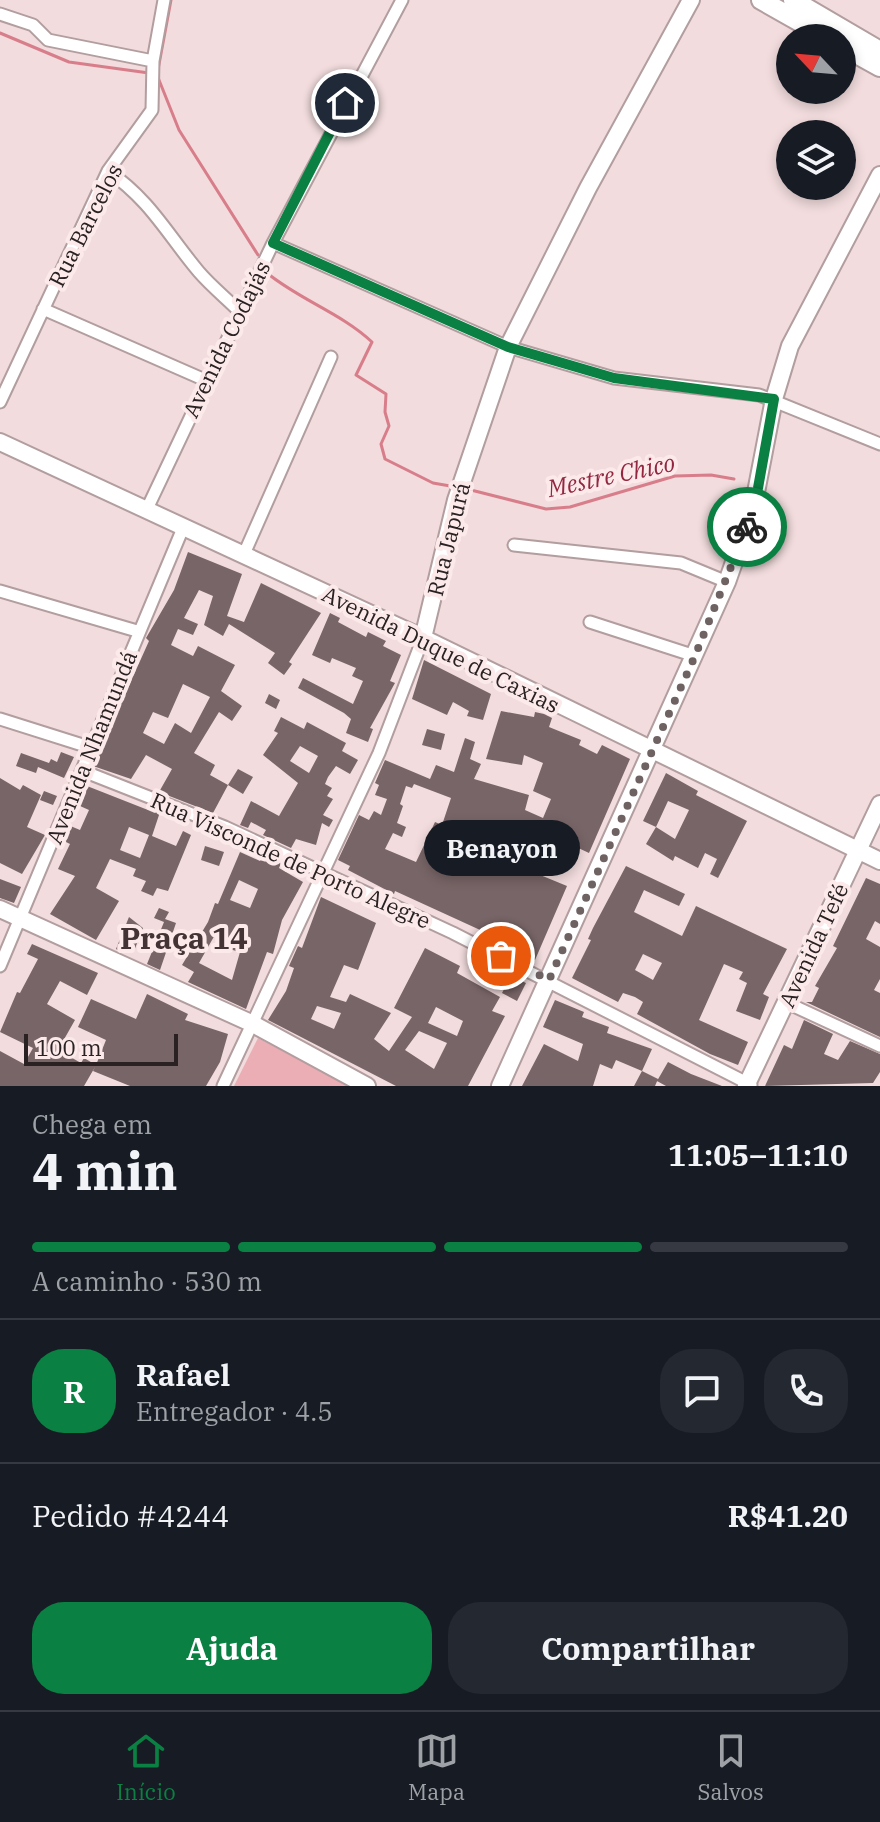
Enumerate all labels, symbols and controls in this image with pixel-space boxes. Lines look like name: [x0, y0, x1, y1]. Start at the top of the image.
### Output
north arrow: [776, 24, 856, 104]
map controls: [776, 24, 856, 200]
pin: [311, 69, 379, 137]
icon: home: [323, 81, 367, 125]
button: layers: [776, 120, 856, 200]
street label: Rua Barcelos: [42, 158, 128, 292]
street label: Avenida Codajás: [176, 256, 276, 422]
water label: Mestre Chico: [543, 446, 678, 504]
street label: Rua Japurá: [420, 479, 476, 599]
courier: [707, 487, 787, 567]
icon: bike: [725, 505, 769, 549]
street label: Avenida Duque de Caxias: [318, 579, 564, 719]
street label: Avenida Nhamundá: [39, 646, 143, 848]
street label: Rua Visconde de Porto Alegre: [147, 785, 435, 935]
callout: Benayon: [423, 820, 579, 876]
text: Benayon: [446, 831, 558, 865]
street label: Avenida Tefé: [772, 878, 854, 1012]
district label: Praça 14: [120, 918, 248, 957]
pin: [467, 922, 535, 990]
icon: bag: [479, 934, 523, 978]
scale bar: [24, 1030, 178, 1066]
text: 100 m: [36, 1033, 102, 1062]
text: Chega em: [32, 1107, 152, 1141]
text: 11:05–11:10: [668, 1135, 848, 1174]
text: 4 min: [32, 1137, 178, 1204]
text: A caminho · 530 m: [32, 1264, 262, 1298]
button: chat: [660, 1349, 744, 1433]
button: phone: [764, 1349, 848, 1433]
text: Rafael: [136, 1355, 230, 1394]
text: R: [63, 1372, 85, 1411]
text: Entregador · 4.5: [136, 1394, 333, 1428]
text: Pedido #4244: [32, 1496, 229, 1535]
text: R$41.20: [728, 1496, 848, 1535]
button: Ajuda: [32, 1602, 432, 1694]
button: Compartilhar: [448, 1602, 848, 1694]
tab: Início: [116, 1729, 176, 1806]
tab: Mapa: [408, 1729, 465, 1806]
tab: Salvos: [698, 1729, 764, 1806]

